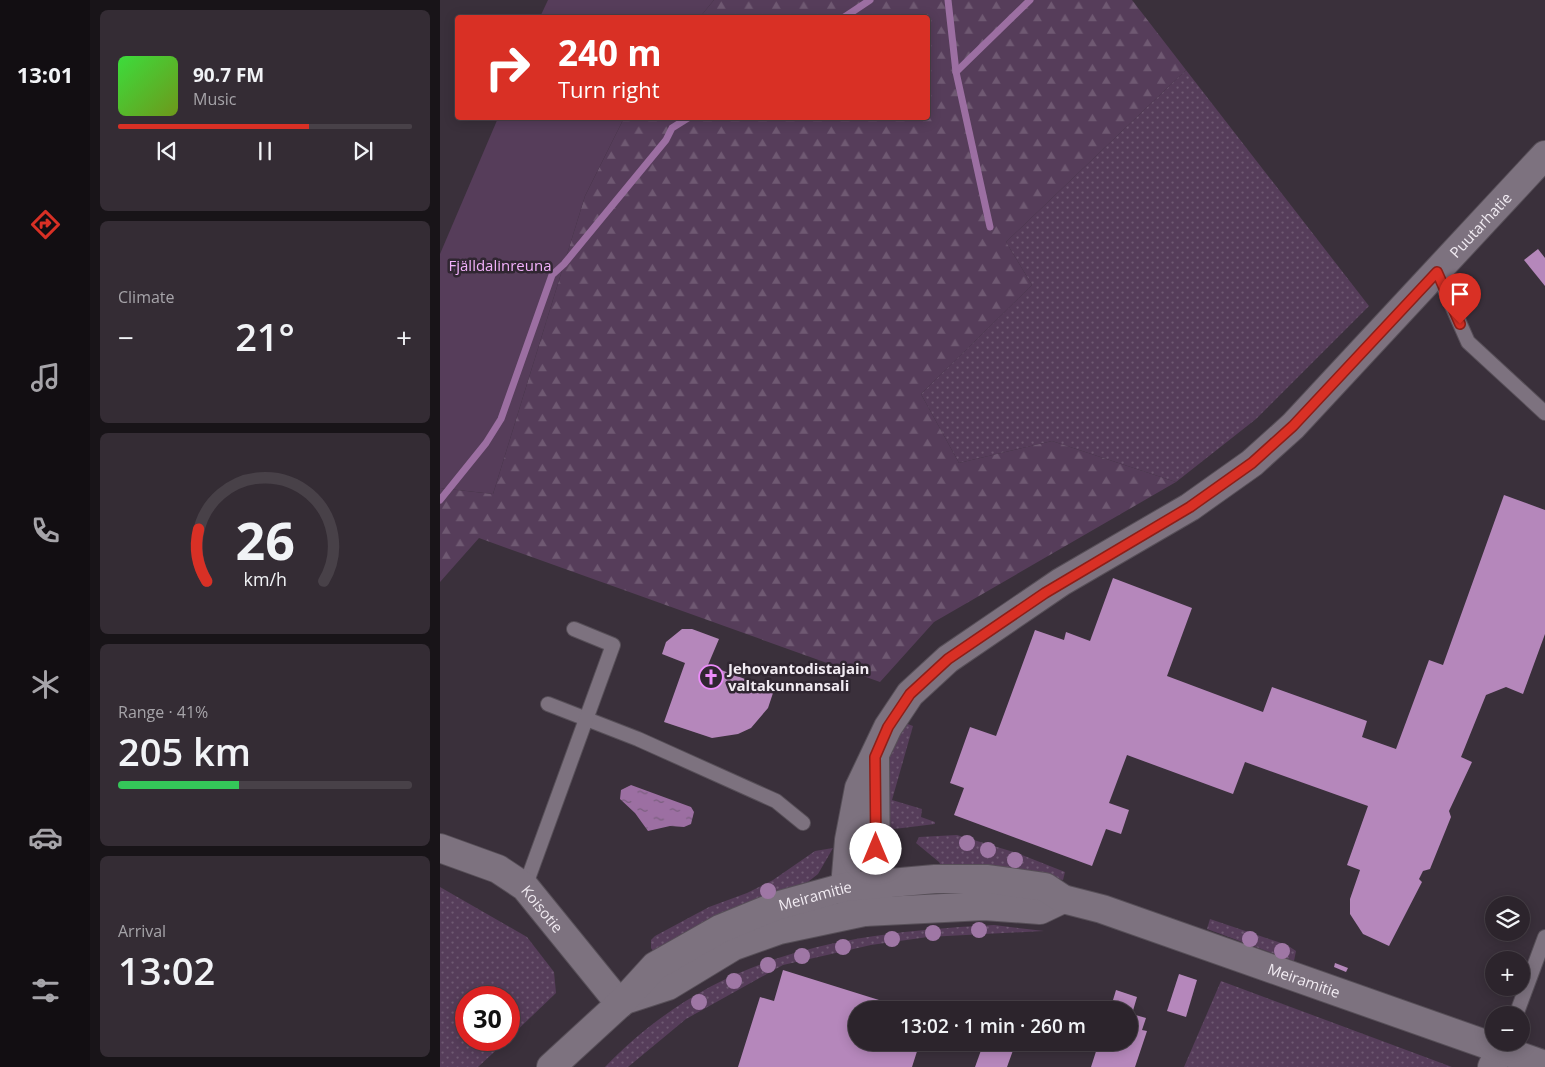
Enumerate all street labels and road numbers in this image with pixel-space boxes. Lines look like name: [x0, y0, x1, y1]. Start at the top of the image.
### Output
street label: Puutarhatie: [1445, 188, 1516, 262]
street label: Meiramitie: [776, 876, 853, 915]
street label: Koisotie: [517, 881, 568, 937]
street label: Meiramitie: [1265, 958, 1343, 1002]

